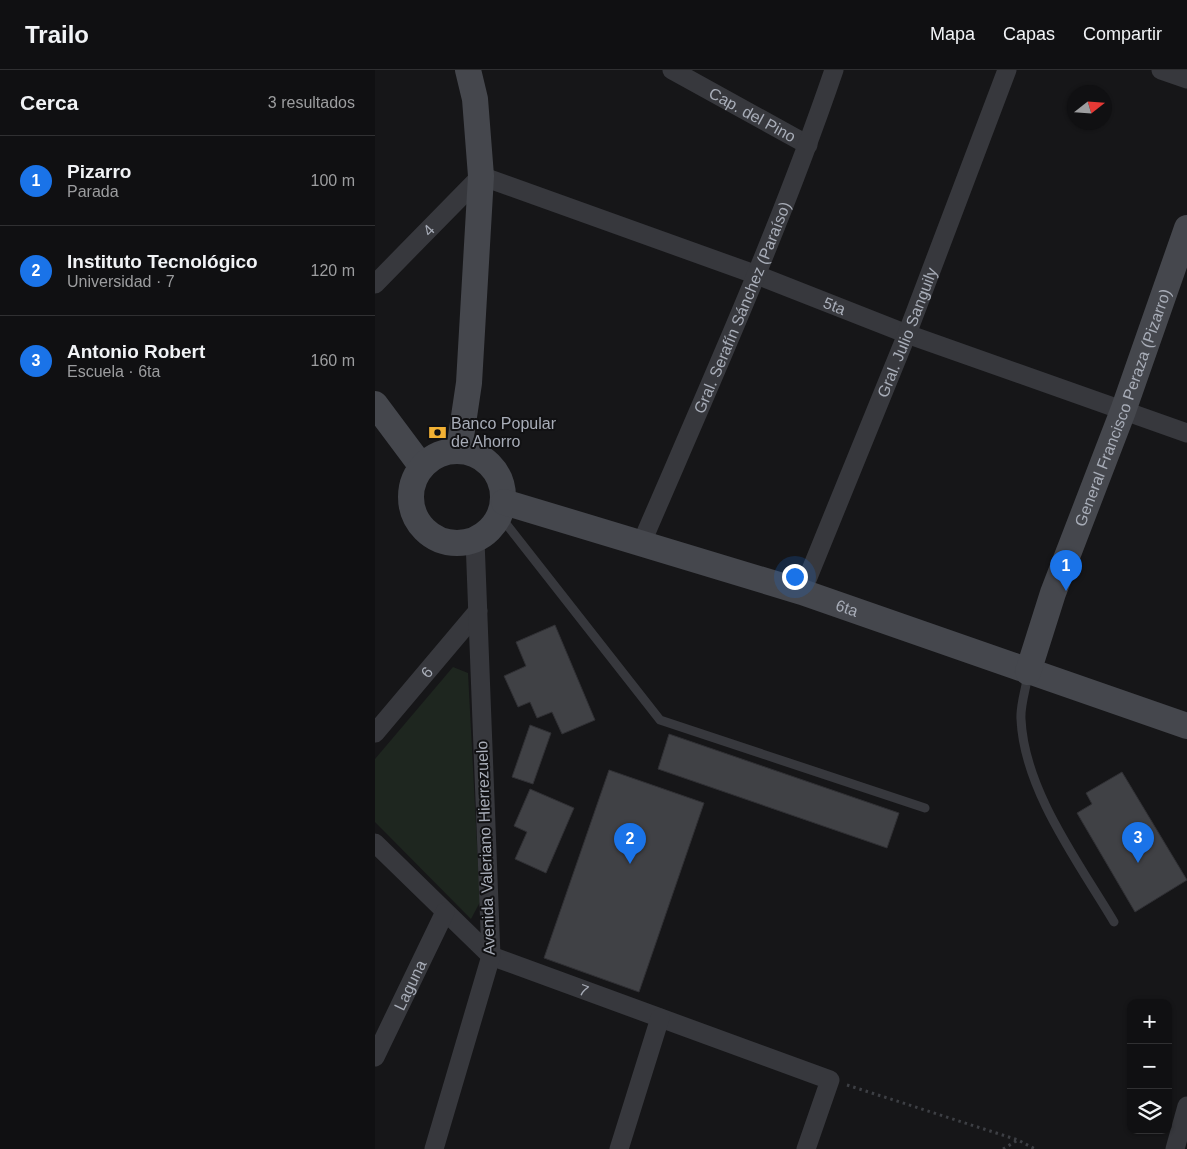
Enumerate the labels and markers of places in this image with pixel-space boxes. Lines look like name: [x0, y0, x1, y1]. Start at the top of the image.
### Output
place label: Banco Popular de Ahorro: [451, 415, 557, 450]
bank icon: Banco Popular de Ahorro: [427, 422, 447, 442]
pin: 1: [1050, 550, 1082, 591]
pin: 3: [1122, 822, 1154, 863]
pin: 2: [614, 823, 646, 864]

